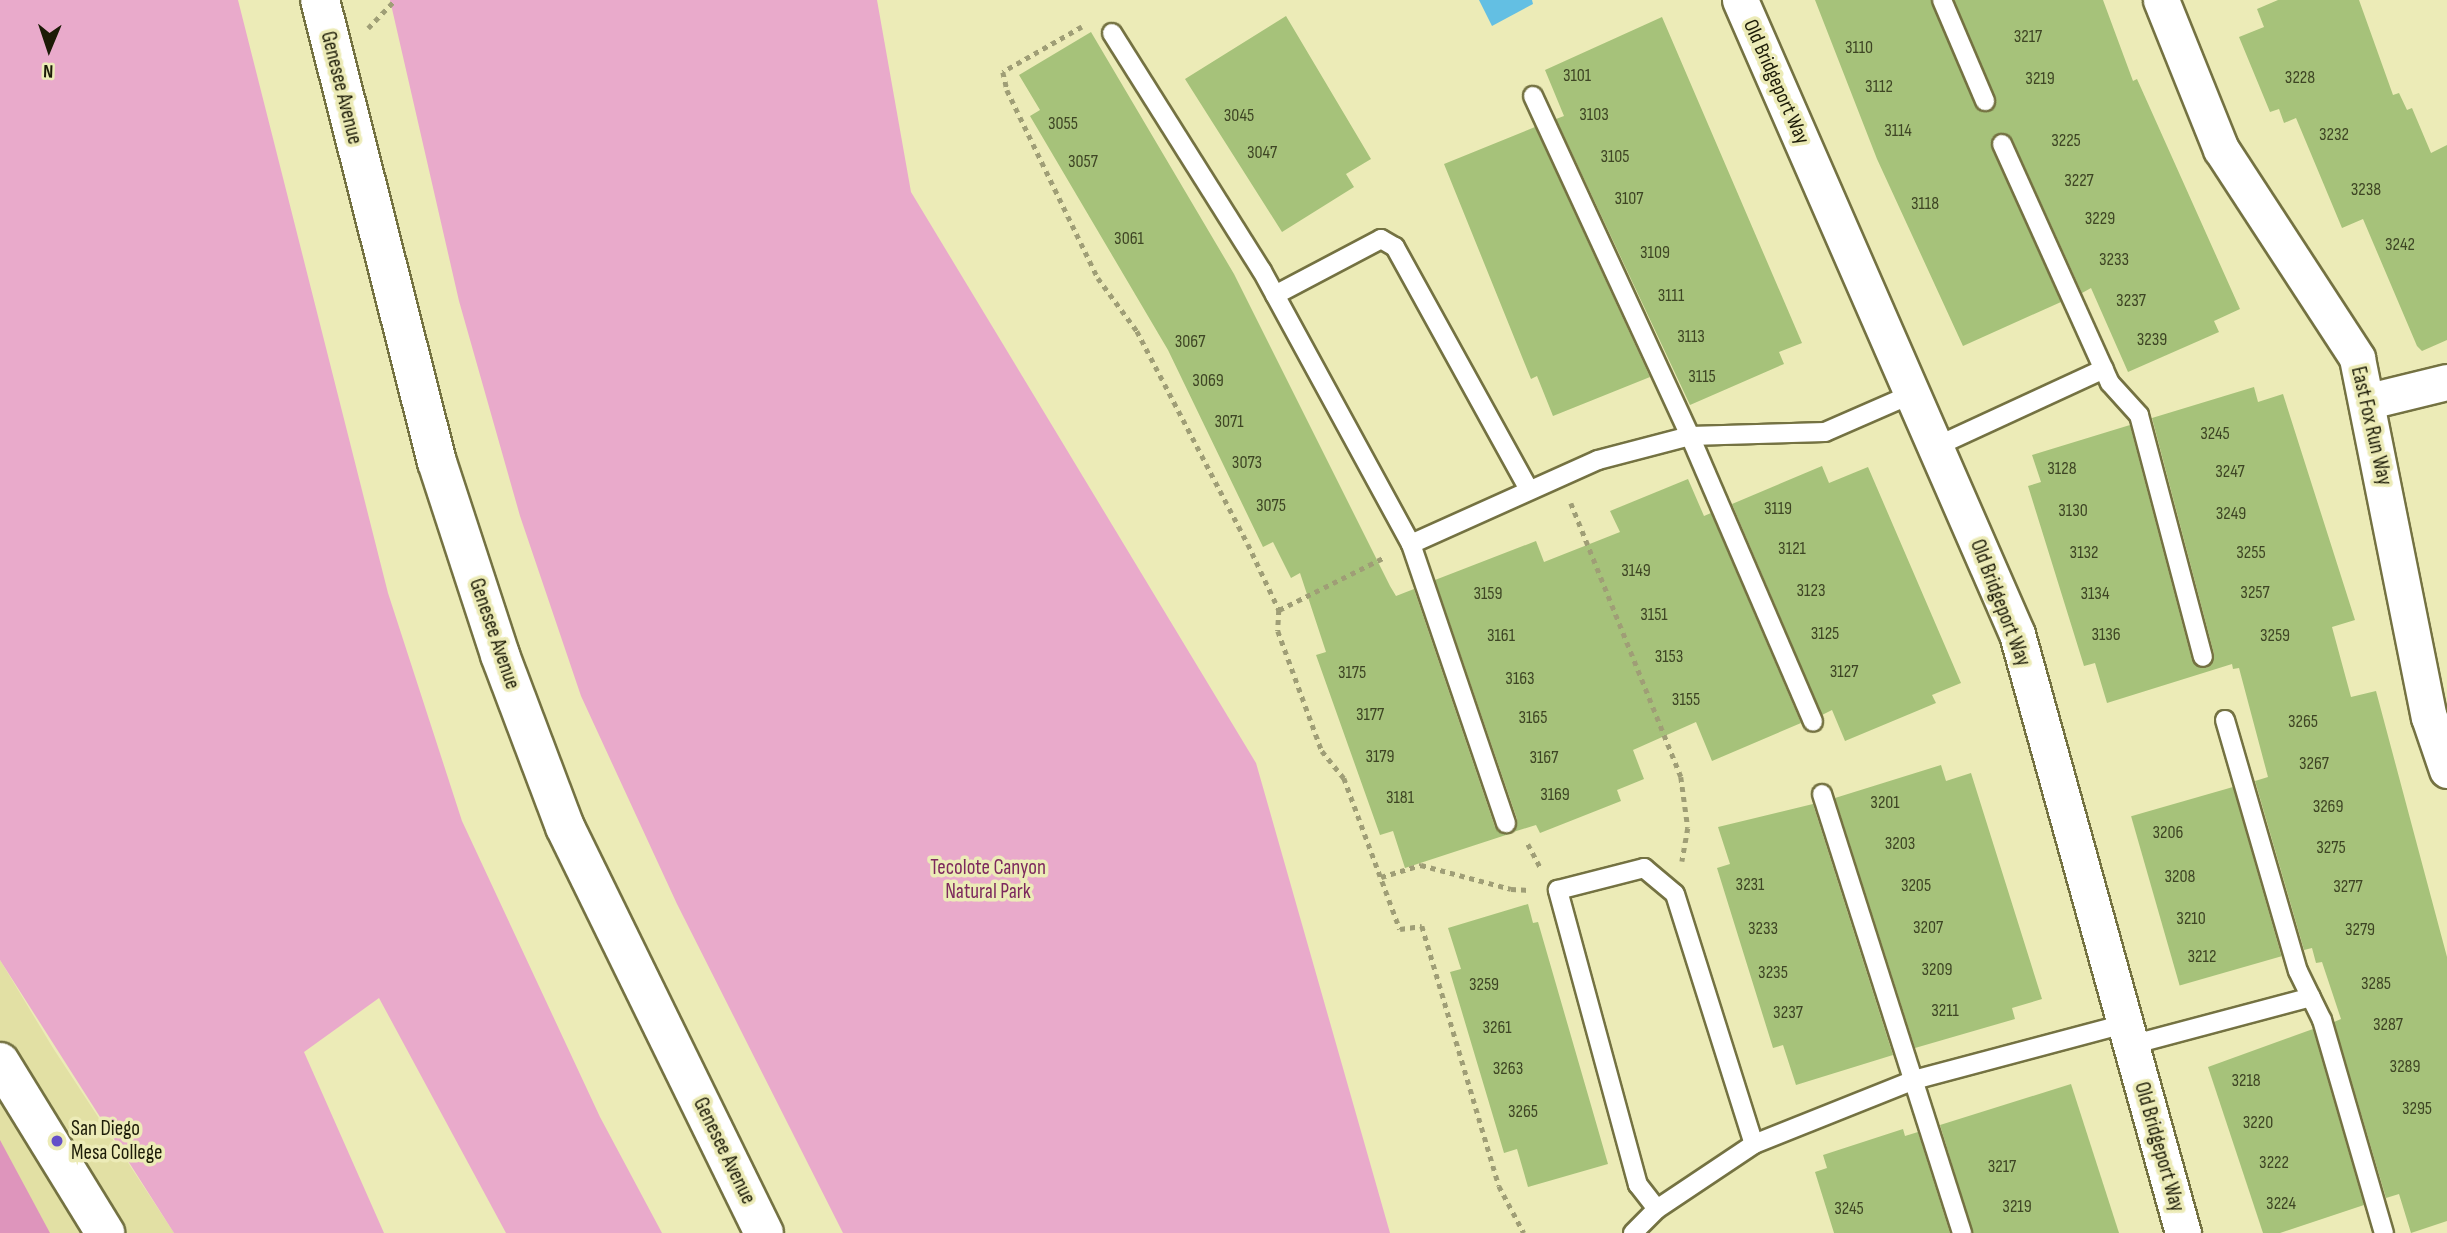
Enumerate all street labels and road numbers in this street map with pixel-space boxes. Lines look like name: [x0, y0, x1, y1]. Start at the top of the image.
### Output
street label: Old Bridgeport Way: [1737, 16, 1815, 148]
street label: Genesee Avenue: [315, 29, 367, 147]
street label: East Fox Run Way: [2345, 364, 2397, 488]
street label: Old Bridgeport Way: [1964, 536, 2036, 670]
street label: Genesee Avenue: [463, 575, 525, 693]
street label: Old Bridgeport Way: [2128, 1079, 2190, 1215]
street label: Genesee Avenue: [687, 1094, 761, 1208]

